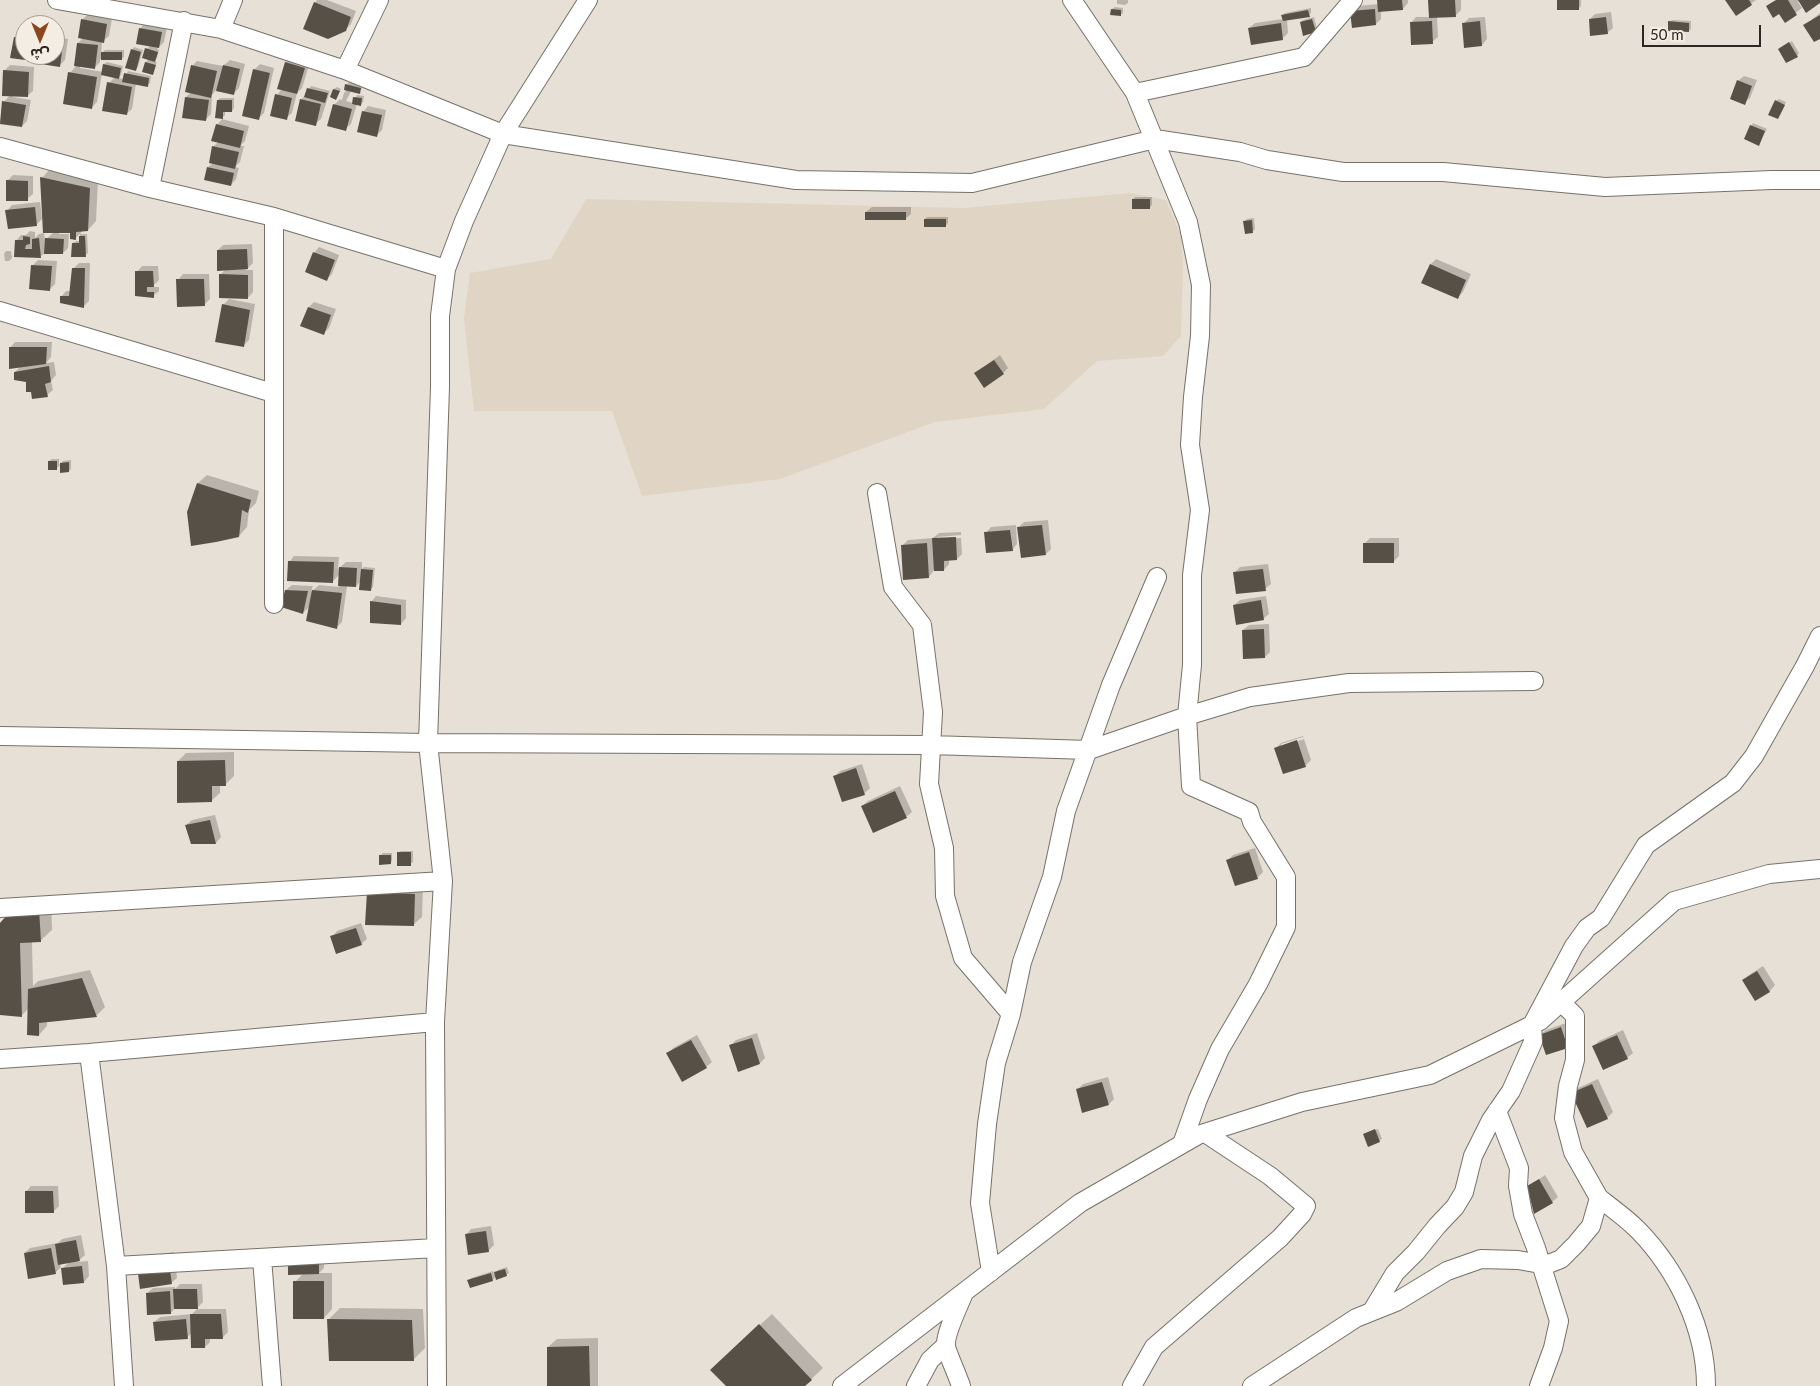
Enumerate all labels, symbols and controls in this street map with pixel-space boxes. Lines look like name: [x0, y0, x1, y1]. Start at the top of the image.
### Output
north arrow: [15, 15, 65, 65]
scale bar: [1645, 15, 1764, 47]
text: 50 m: [1650, 25, 1684, 43]
text: ش: [30, 46, 50, 63]

